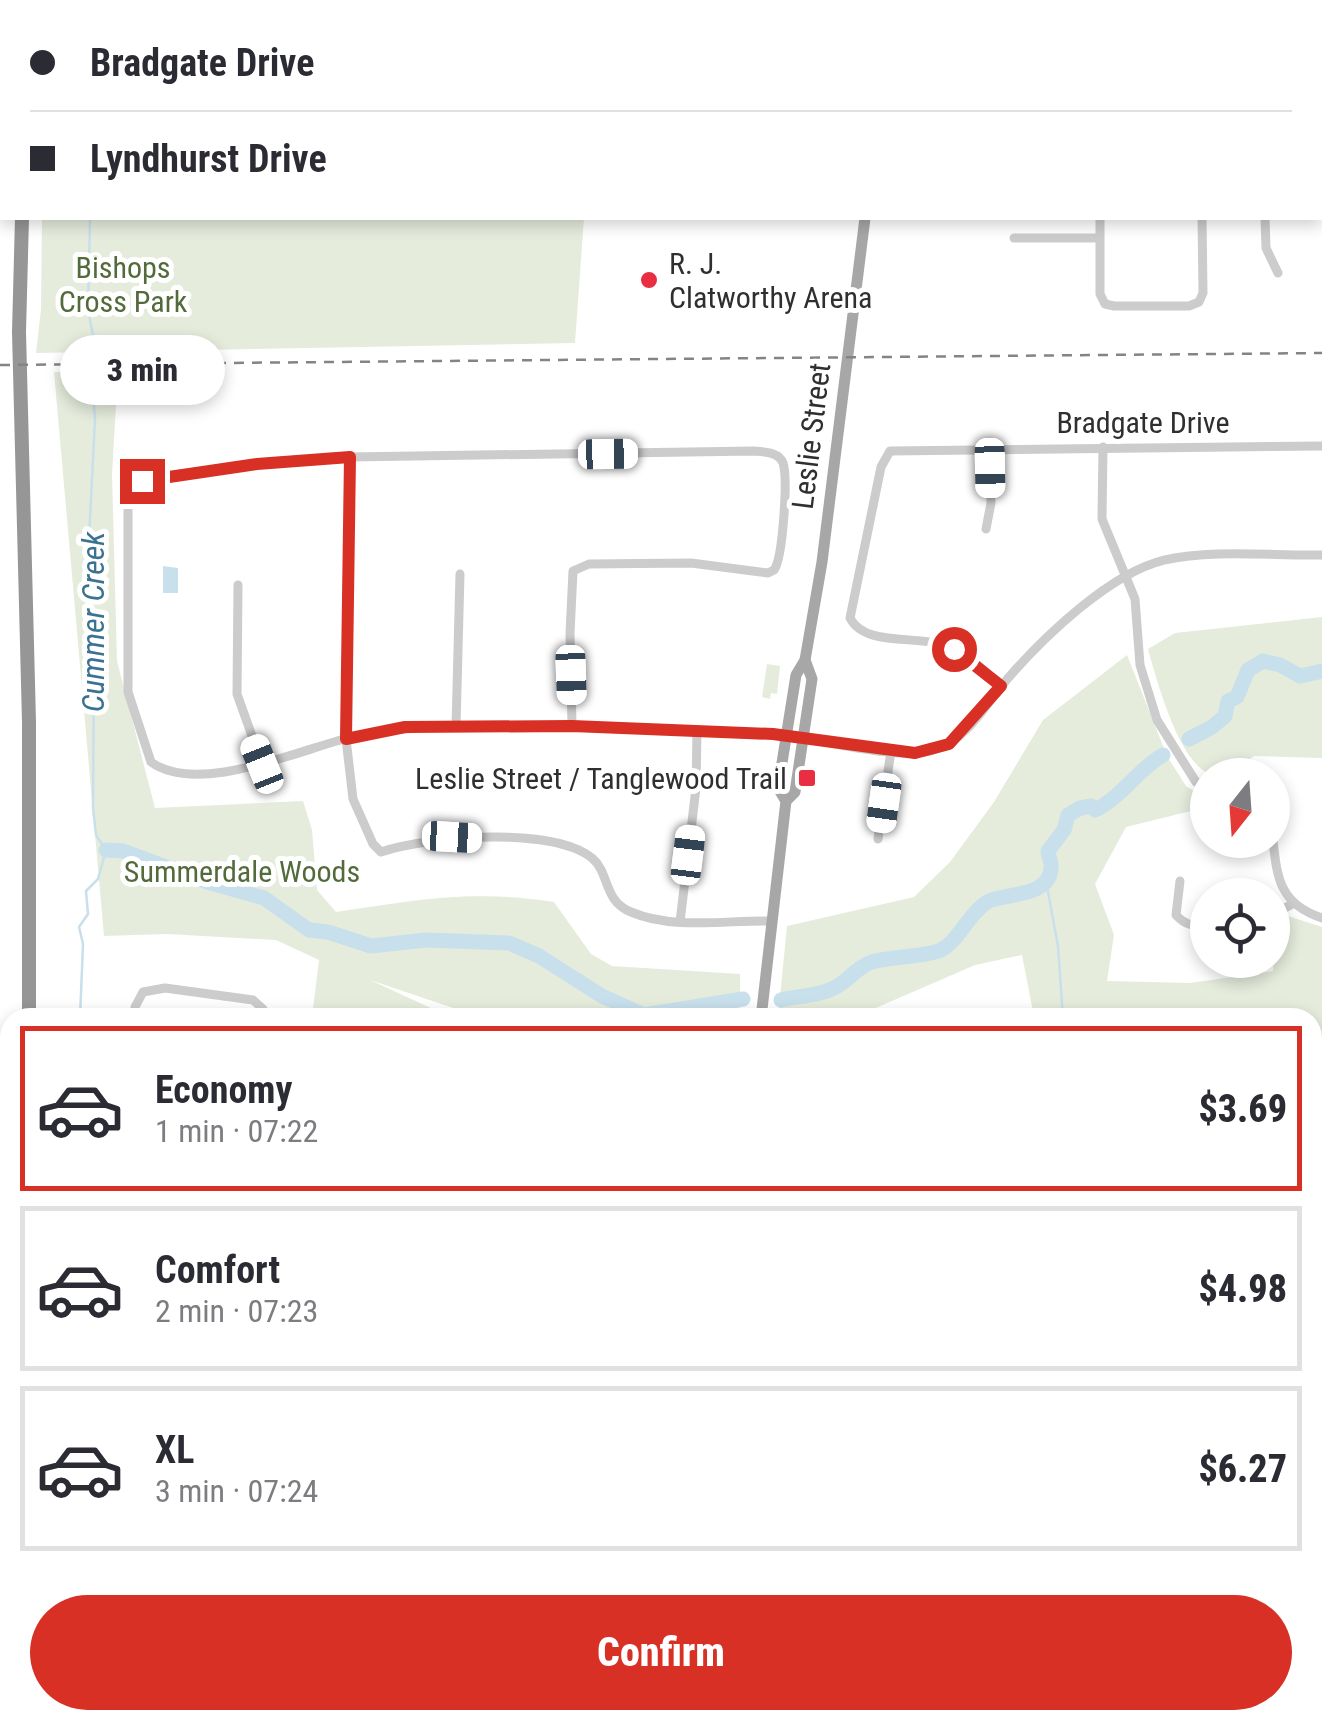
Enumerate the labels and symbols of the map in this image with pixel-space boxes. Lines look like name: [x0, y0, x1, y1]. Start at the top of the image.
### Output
place label: R. J. Clatworthy Arena: [669, 246, 872, 315]
park label: Bishops Cross Park: [59, 250, 188, 319]
marker: R. J. Clatworthy Arena: [638, 269, 660, 291]
callout: 3 min: [59, 336, 224, 406]
street label: Leslie Street: [785, 361, 837, 511]
street label: Bradgate Drive: [1056, 405, 1230, 440]
car: [578, 438, 638, 470]
car: [974, 438, 1006, 498]
route end: [120, 459, 165, 504]
water label: Cummer Creek: [74, 531, 112, 712]
route start: [932, 627, 977, 672]
car: [555, 644, 587, 706]
car: [237, 731, 287, 797]
north arrow: [1190, 758, 1290, 858]
place label: Leslie Street / Tanglewood Trail: [415, 761, 787, 796]
marker: Leslie Street / Tanglewood Trail: [796, 767, 818, 789]
car: [865, 771, 903, 835]
car: [421, 820, 483, 854]
car: [669, 823, 707, 887]
park label: Summerdale Woods: [124, 854, 360, 889]

